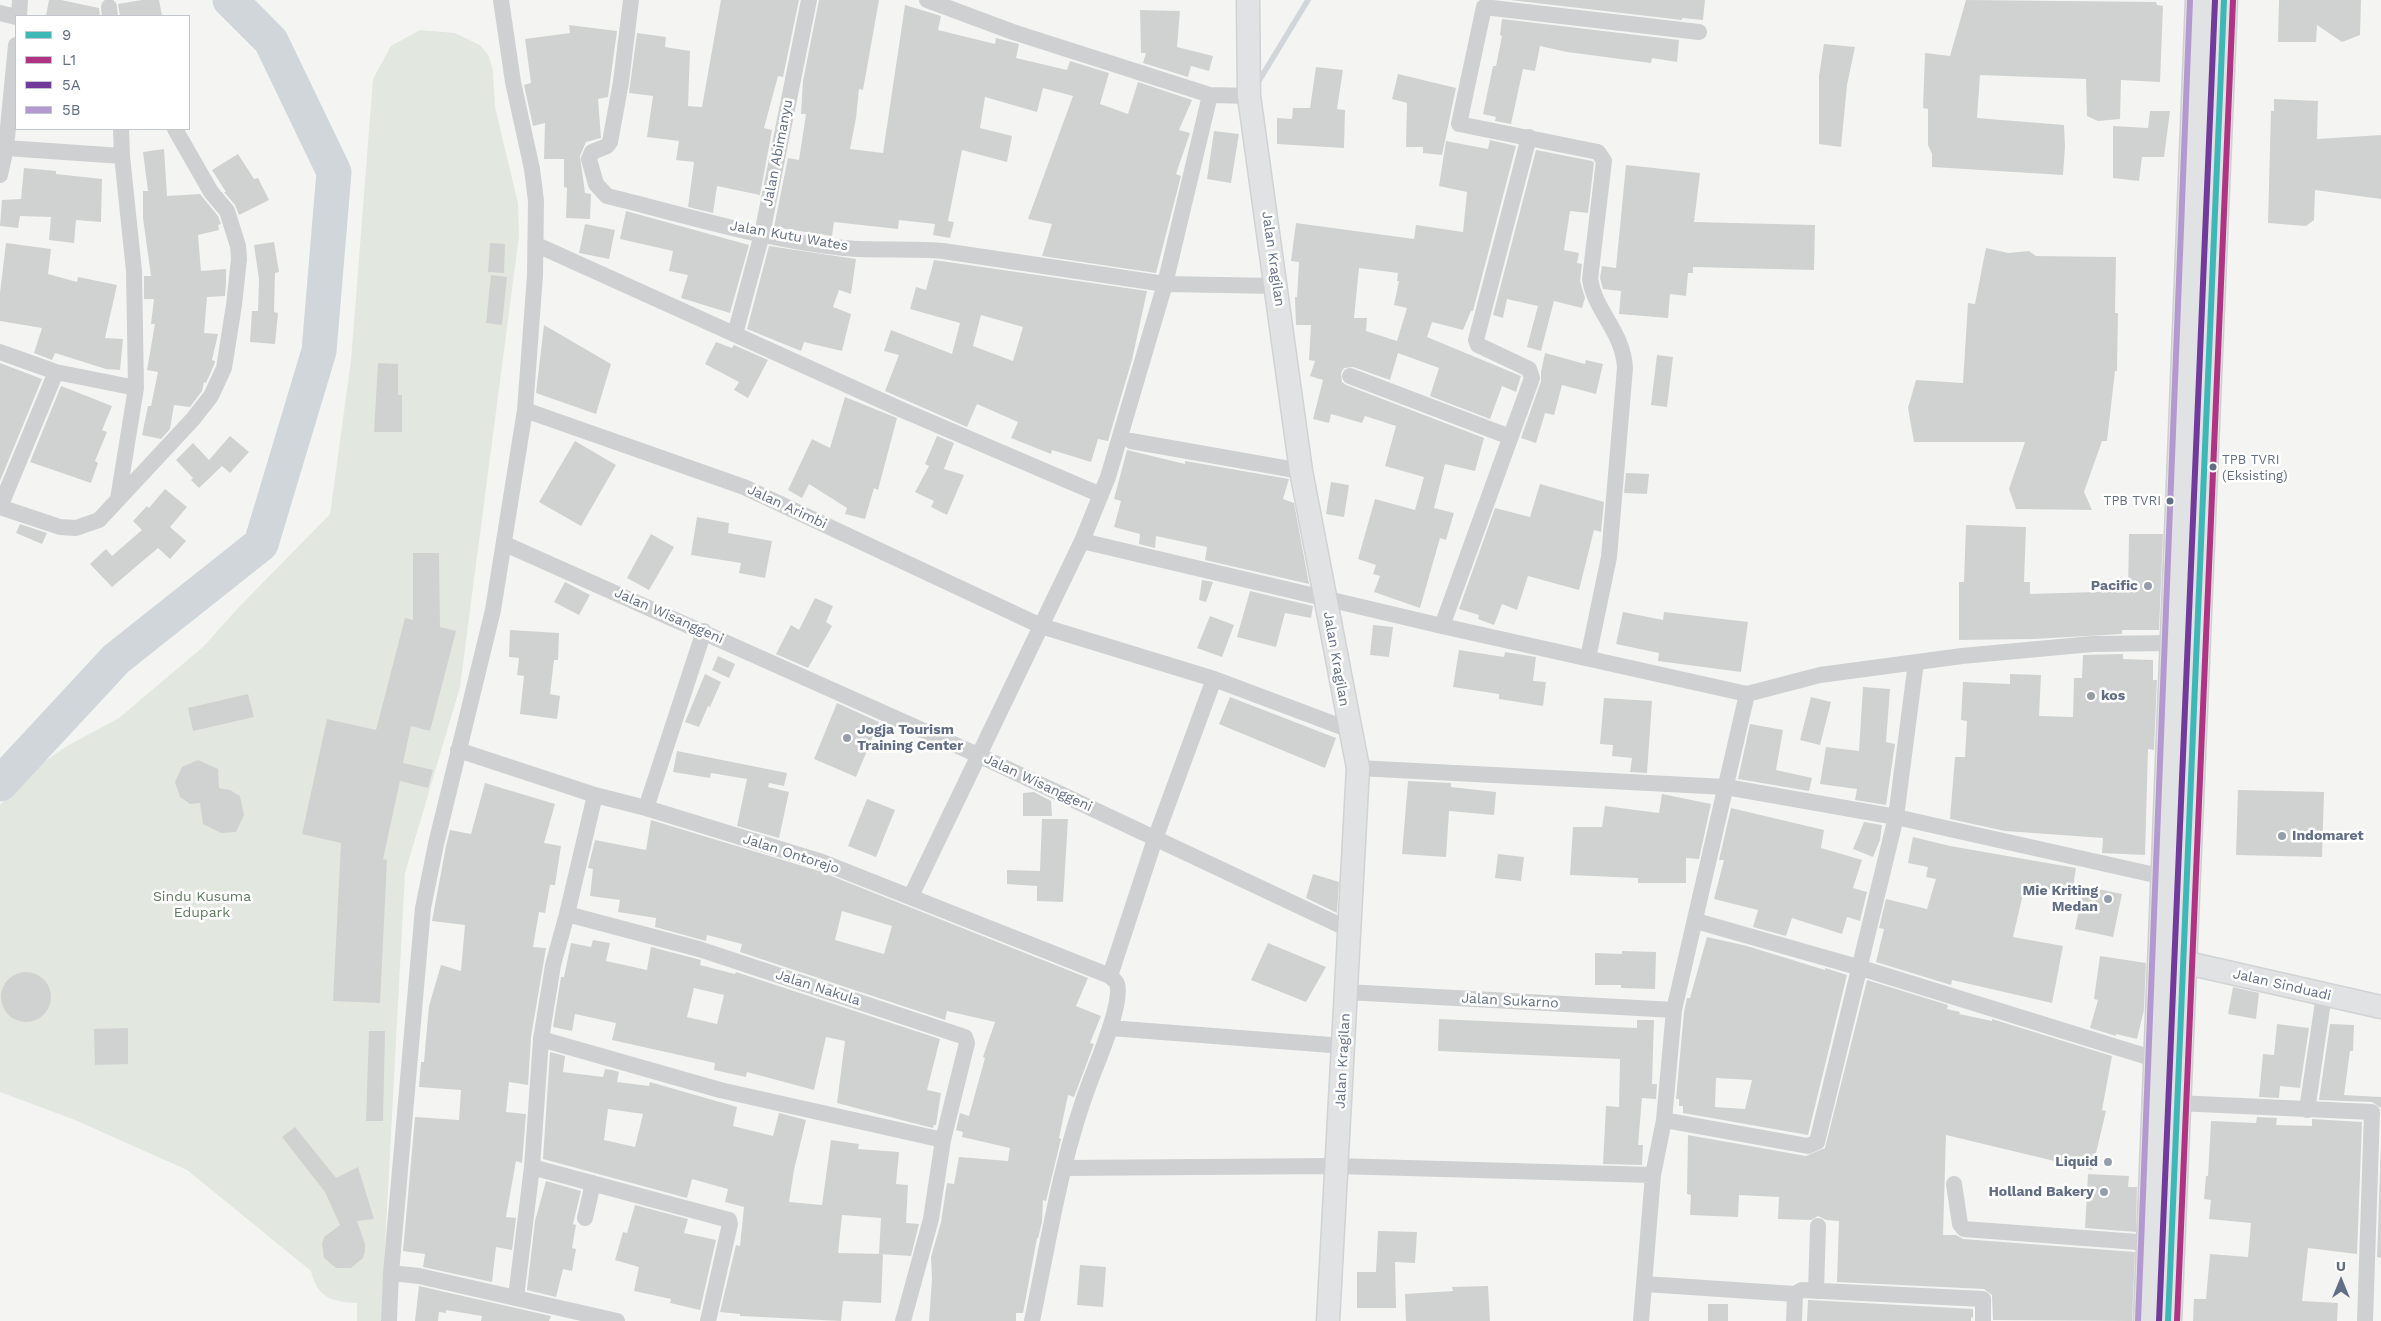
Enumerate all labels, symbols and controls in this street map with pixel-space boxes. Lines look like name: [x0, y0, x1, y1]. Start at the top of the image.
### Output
legend: [15, 15, 190, 130]
text: 9: [62, 26, 71, 44]
text: L1: [62, 51, 76, 69]
text: 5A: [62, 76, 81, 94]
street label: Jalan Abimanyu: [759, 98, 797, 208]
text: 5B: [62, 101, 81, 119]
street label: Jalan Kragilan: [1258, 210, 1288, 308]
street label: Jalan Kutu Wates: [729, 217, 849, 255]
place label: TPB TVRI (Eksisting): [2222, 452, 2287, 483]
marker: TPB TVRI (Eksisting): [2208, 462, 2218, 472]
street label: Jalan Arimbi: [745, 481, 829, 533]
place label: TPB TVRI: [2104, 493, 2161, 509]
marker: TPB TVRI: [2165, 496, 2175, 506]
place label: Pacific: [2091, 578, 2138, 594]
marker: Pacific: [2142, 580, 2154, 592]
street label: Jalan Wisanggeni: [612, 584, 726, 648]
street label: Jalan Kragilan: [1319, 610, 1353, 708]
place label: kos: [2101, 688, 2125, 704]
marker: kos: [2085, 690, 2097, 702]
place label: Jogja Tourism Training Center: [857, 722, 963, 754]
marker: Jogja Tourism Training Center: [841, 732, 853, 744]
street label: Jalan Wisanggeni: [981, 751, 1095, 815]
place label: Indomaret: [2292, 828, 2364, 844]
marker: Indomaret: [2276, 830, 2288, 842]
street label: Jalan Ontorejo: [741, 831, 841, 877]
place label: Mie Kriting Medan: [2023, 883, 2098, 916]
park label: Sindu Kusuma Edupark: [153, 889, 251, 922]
marker: Mie Kriting Medan: [2102, 893, 2114, 905]
street label: Jalan Nakula: [773, 966, 863, 1010]
street label: Jalan Sinduadi: [2231, 966, 2333, 1004]
street label: Jalan Sukarno: [1461, 990, 1559, 1012]
street label: Jalan Kragilan: [1332, 1013, 1354, 1109]
place label: Liquid: [2055, 1154, 2098, 1170]
marker: Liquid: [2102, 1156, 2114, 1168]
place label: Holland Bakery: [1988, 1184, 2094, 1200]
marker: Holland Bakery: [2098, 1186, 2110, 1198]
north arrow: [2316, 1256, 2366, 1306]
text: U: [2336, 1258, 2346, 1274]

